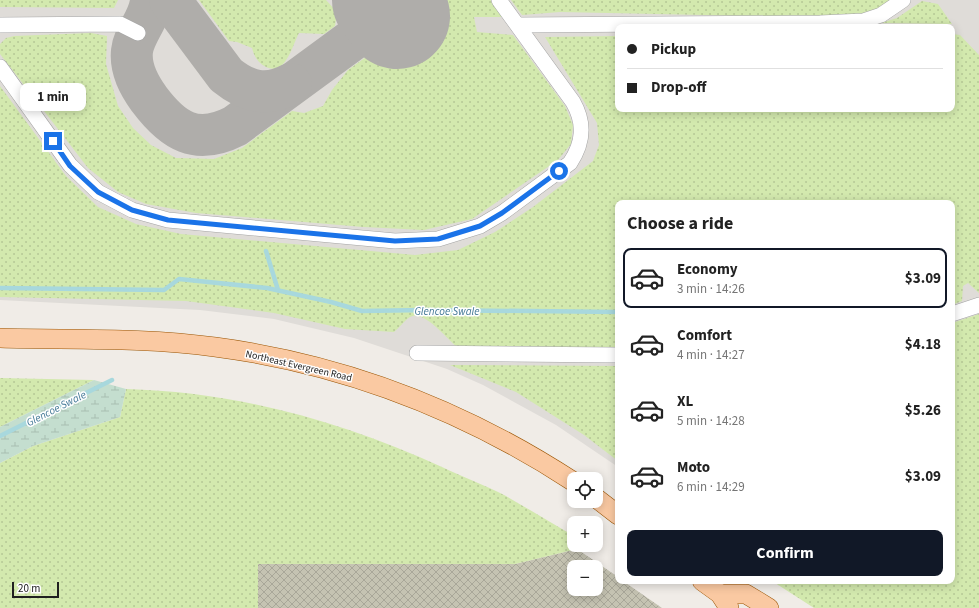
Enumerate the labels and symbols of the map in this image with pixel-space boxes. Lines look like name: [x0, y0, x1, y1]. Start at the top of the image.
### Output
callout: 1 min: [20, 83, 86, 111]
route end: [44, 132, 62, 150]
route start: [550, 162, 568, 180]
water label: Glencoe Swale: [414, 304, 480, 319]
street label: Northeast Evergreen Road: [244, 347, 353, 385]
water label: Glencoe Swale: [24, 387, 89, 430]
scale bar: [12, 580, 59, 599]

